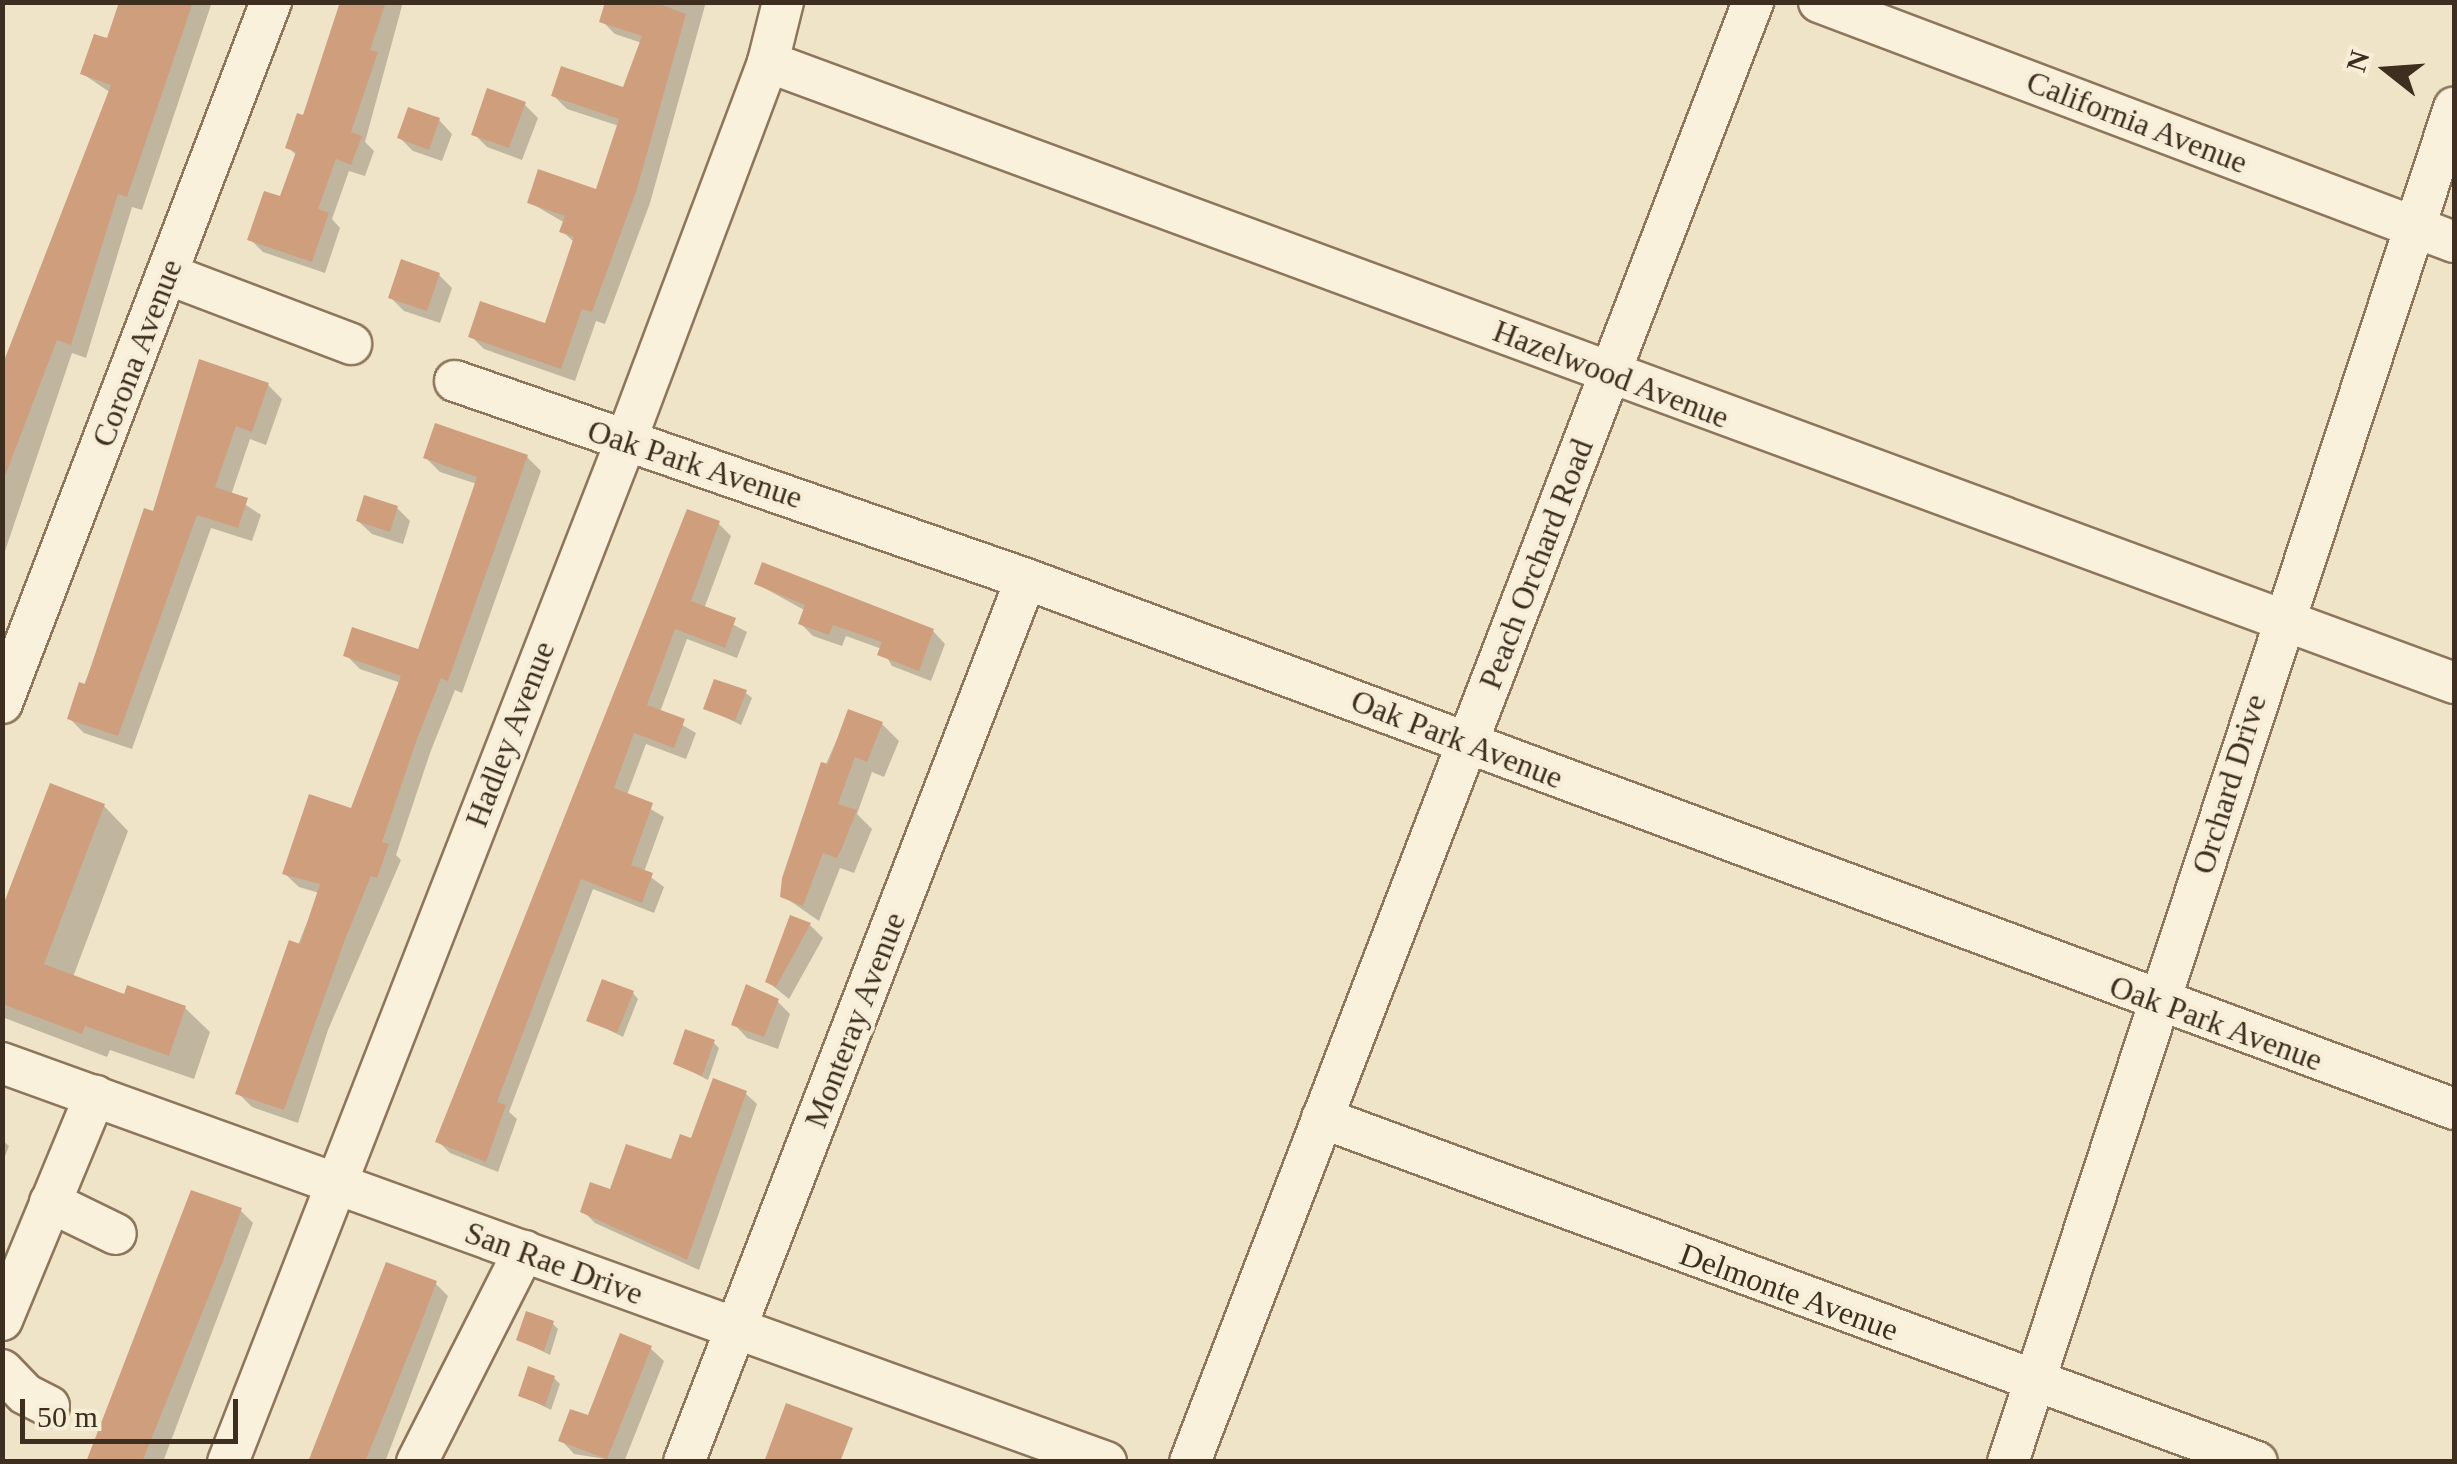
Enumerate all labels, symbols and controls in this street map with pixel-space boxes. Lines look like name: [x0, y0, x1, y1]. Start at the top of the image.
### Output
north arrow: [2337, 20, 2437, 120]
text: N: [2340, 47, 2376, 75]
street label: California Avenue: [2020, 62, 2254, 182]
street label: Corona Avenue: [83, 253, 191, 453]
street label: Hazelwood Avenue: [1487, 311, 1735, 437]
street label: Oak Park Avenue: [582, 411, 808, 517]
street label: Peach Orchard Road: [1471, 434, 1601, 694]
street label: Hadley Avenue: [457, 635, 563, 833]
street label: Oak Park Avenue: [1345, 681, 1569, 797]
street label: Orchard Drive: [2183, 690, 2275, 878]
street label: Monteray Avenue: [796, 906, 914, 1134]
street label: Oak Park Avenue: [2104, 966, 2328, 1080]
street label: San Rae Drive: [460, 1213, 648, 1313]
street label: Delmonte Avenue: [1674, 1234, 1904, 1350]
scale bar: [25, 1379, 242, 1441]
text: 50 m: [37, 1400, 98, 1433]

